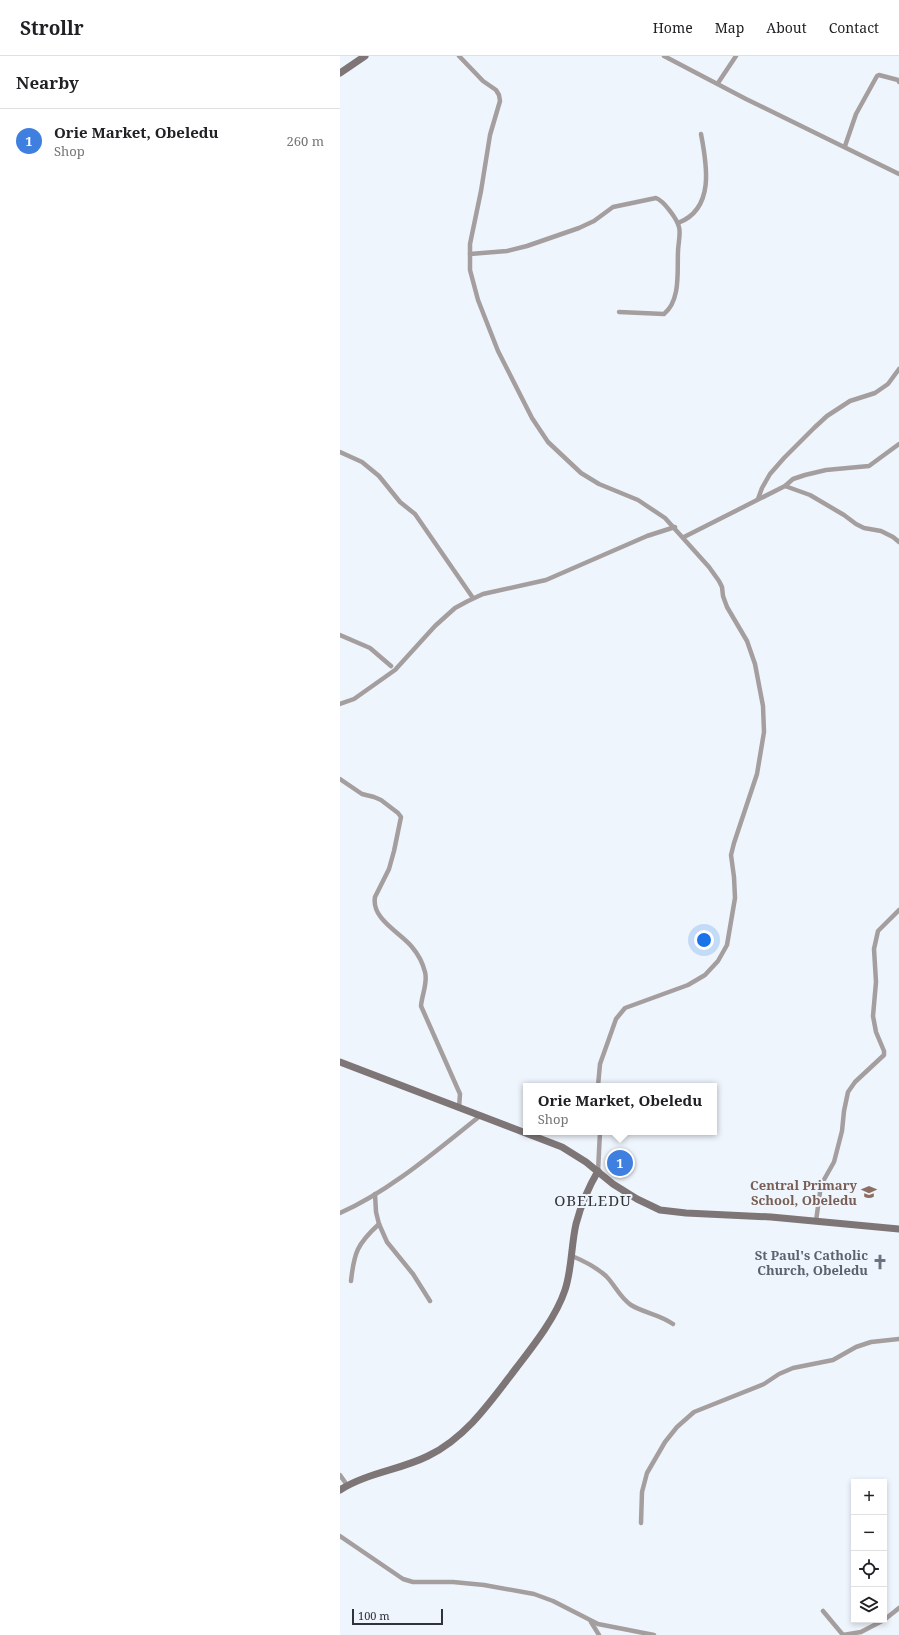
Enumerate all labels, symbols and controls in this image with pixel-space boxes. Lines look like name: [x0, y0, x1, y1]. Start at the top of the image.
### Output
text: Strollr: [20, 15, 84, 41]
text: Home: [653, 18, 693, 37]
text: Map: [715, 18, 744, 37]
text: About: [766, 18, 807, 37]
text: Contact: [829, 18, 879, 37]
text: Nearby: [16, 71, 79, 94]
text: Orie Market, Obeledu: [54, 122, 218, 142]
text: 1: [25, 132, 33, 150]
text: 260 m: [287, 132, 324, 150]
text: Shop: [54, 142, 85, 160]
your location: [694, 930, 714, 950]
popup: [523, 1083, 717, 1135]
text: Orie Market, Obeledu: [538, 1090, 702, 1110]
text: Shop: [538, 1110, 569, 1128]
pin: 1: [607, 1148, 633, 1178]
place label: Central Primary School, Obeledu: [750, 1176, 857, 1209]
school or university icon: Central Primary School, Obeledu: [860, 1183, 878, 1201]
district label: OBELEDU: [554, 1190, 632, 1210]
place label: St Paul's Catholic Church, Obeledu: [755, 1246, 868, 1279]
church icon: St Paul's Catholic Church, Obeledu: [871, 1253, 889, 1271]
map controls: [851, 1479, 887, 1623]
button: +: [851, 1479, 887, 1515]
button: −: [851, 1515, 887, 1551]
button: locate: [851, 1551, 887, 1587]
button: layers: [851, 1587, 887, 1623]
scale bar: [352, 1607, 443, 1626]
text: 100 m: [358, 1608, 390, 1623]

